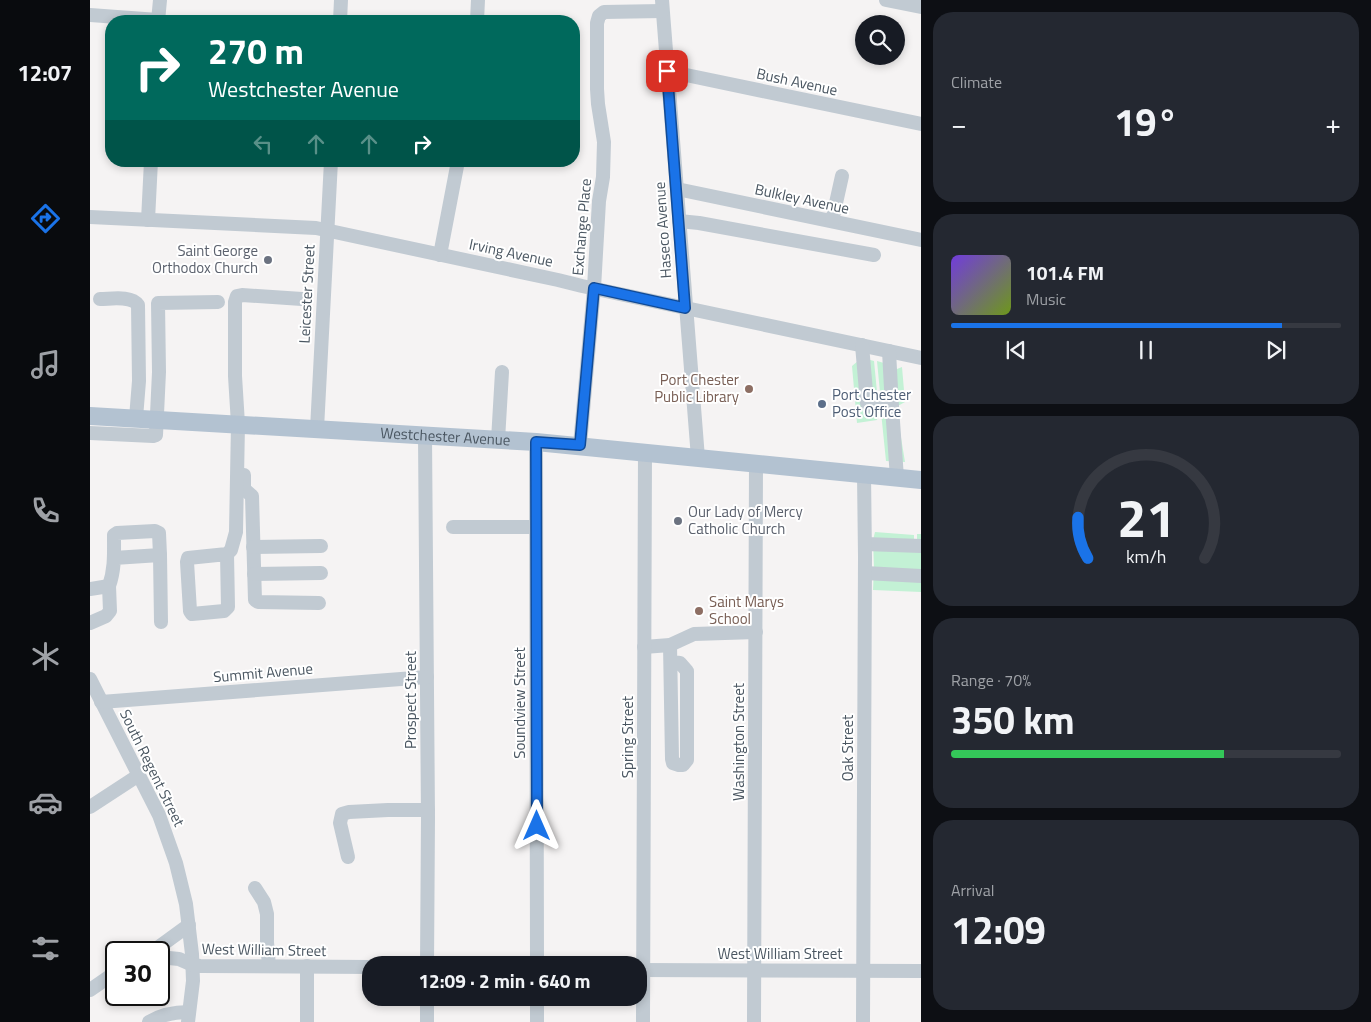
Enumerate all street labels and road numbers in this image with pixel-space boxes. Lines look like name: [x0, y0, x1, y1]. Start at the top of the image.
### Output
street label: Bush Avenue: [754, 62, 840, 101]
street label: Exchange Place: [566, 177, 597, 277]
street label: Bulkley Avenue: [753, 177, 852, 220]
street label: Haseco Avenue: [648, 181, 677, 279]
street label: Irving Avenue: [467, 232, 555, 273]
street label: Leicester Street: [292, 243, 321, 344]
street label: Westchester Avenue: [380, 421, 511, 451]
street label: Soundview Street: [508, 647, 531, 759]
street label: Prospect Street: [399, 650, 422, 749]
street label: Summit Avenue: [212, 657, 314, 688]
street label: Washington Street: [727, 682, 750, 801]
street label: Spring Street: [616, 695, 639, 778]
street label: South Regent Street: [114, 705, 191, 831]
street label: Oak Street: [836, 714, 859, 781]
street label: West William Street: [201, 937, 327, 962]
street label: West William Street: [718, 942, 843, 965]

